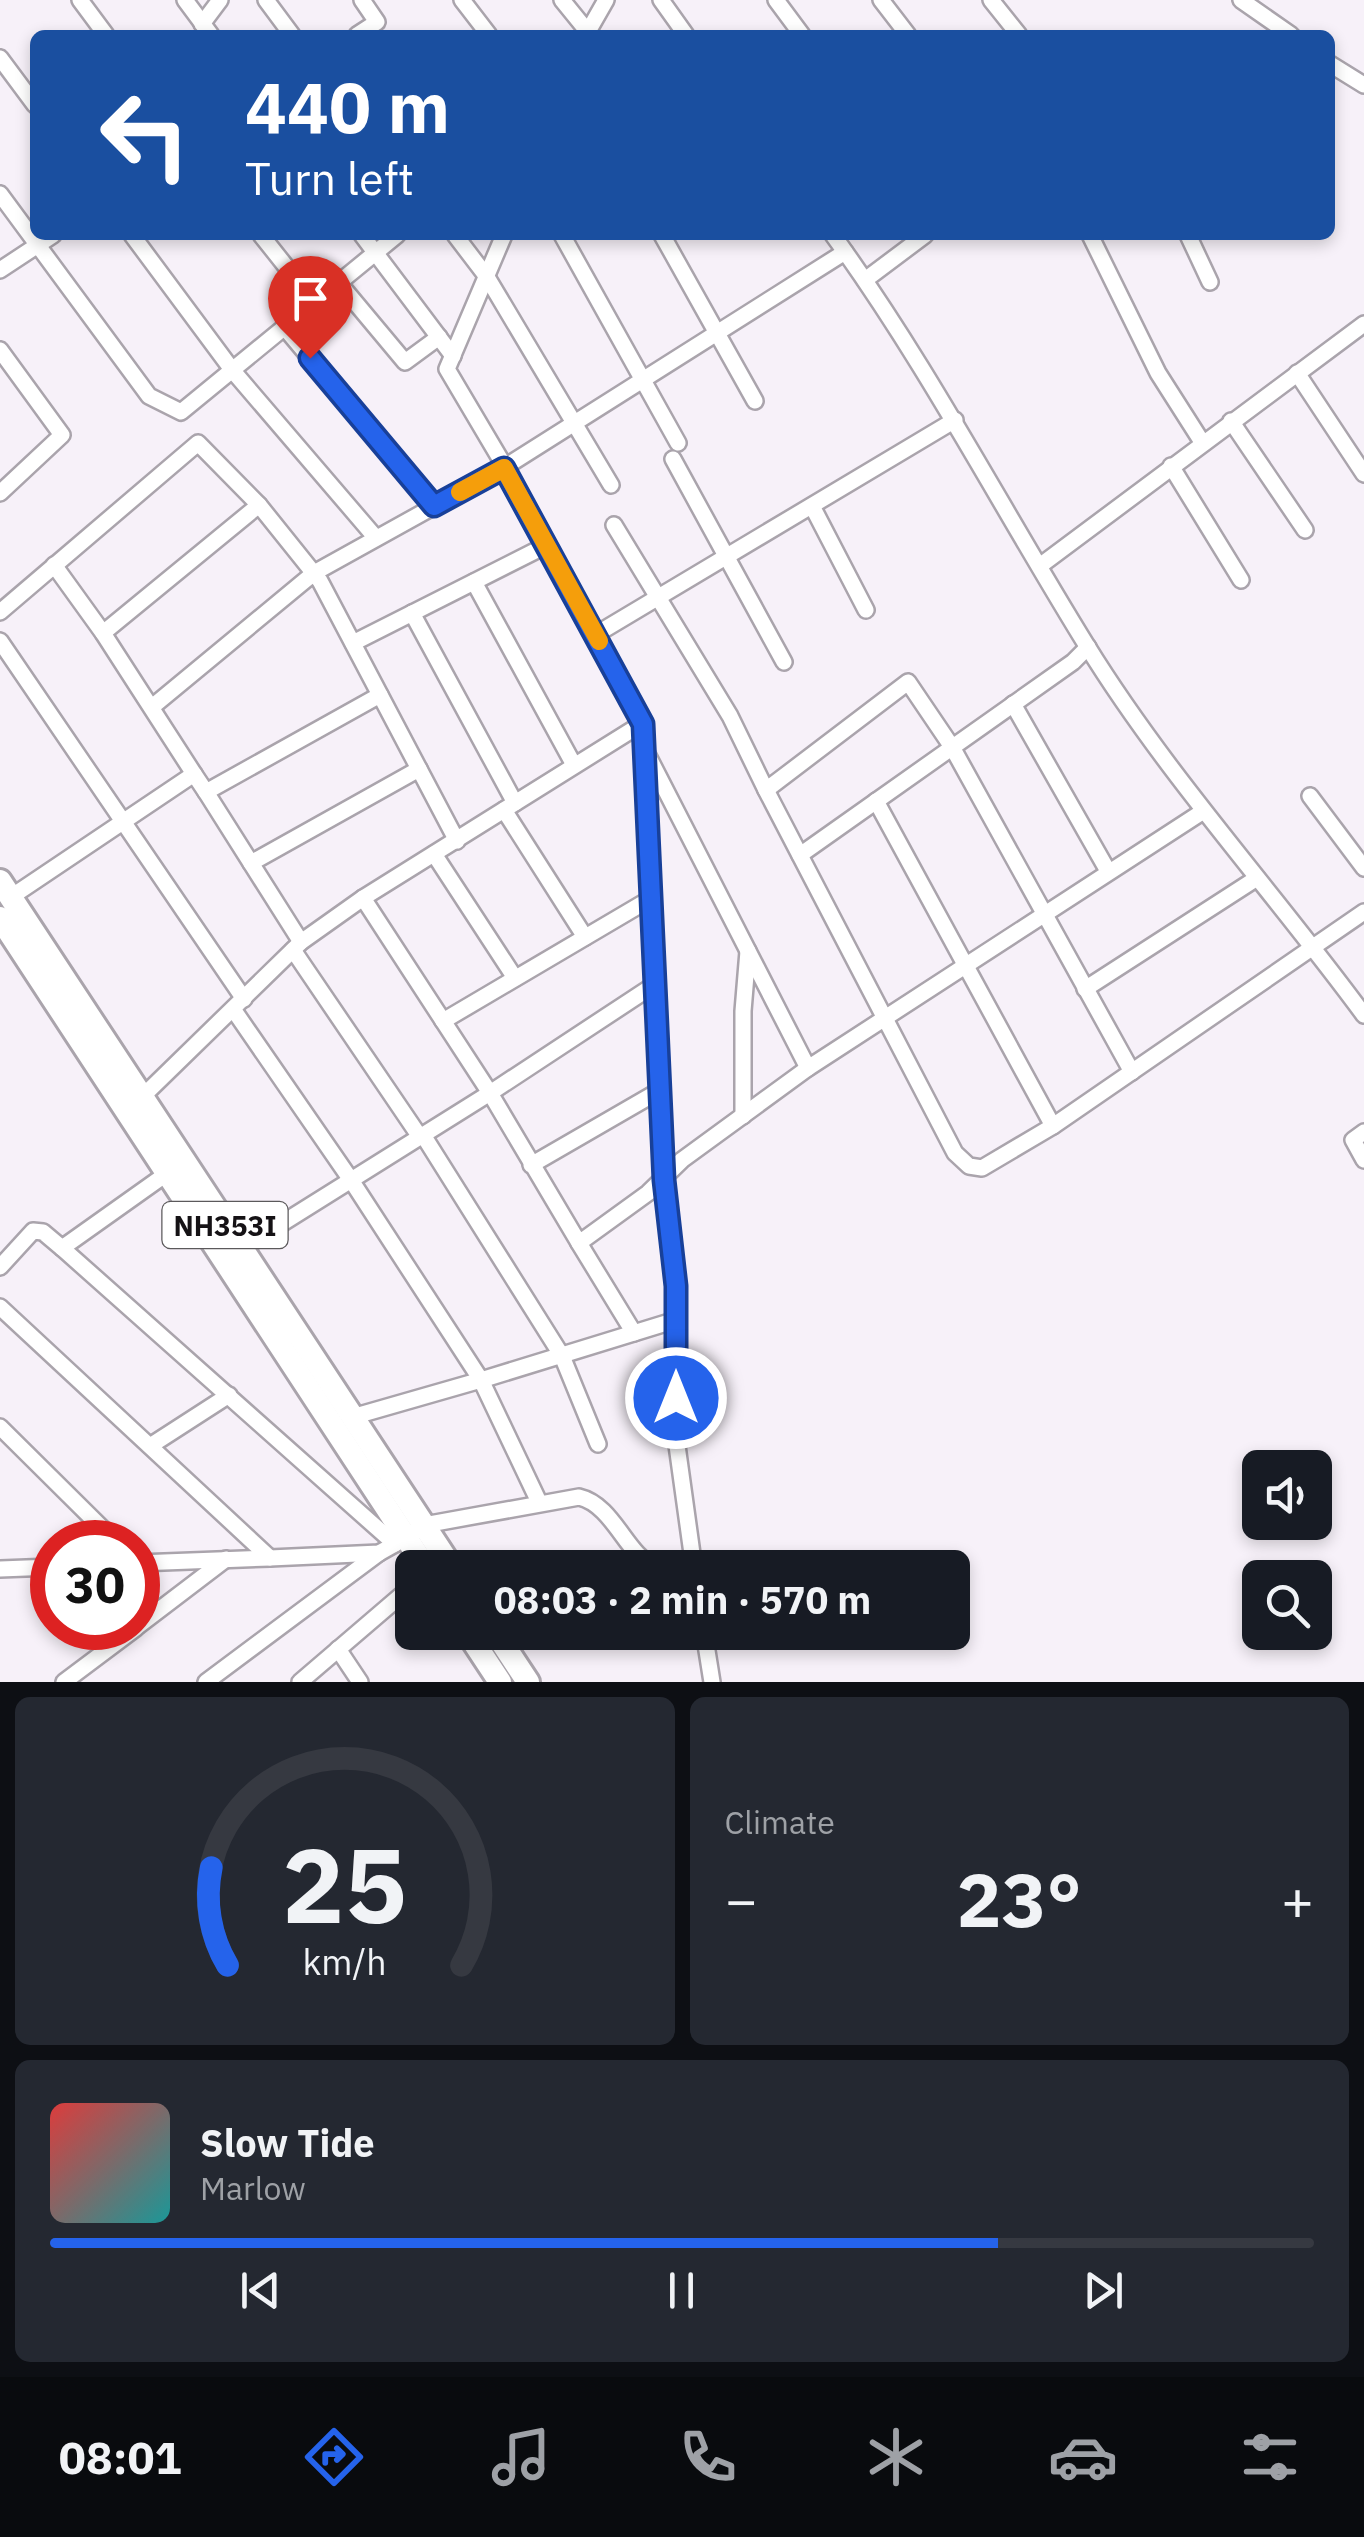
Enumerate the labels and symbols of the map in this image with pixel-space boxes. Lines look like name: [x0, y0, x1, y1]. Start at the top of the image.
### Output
pin: [268, 256, 353, 359]
road number: NH353I: [162, 1202, 288, 1248]
position arrow: [624, 1346, 728, 1450]
speed limit sign: 30: [30, 1520, 160, 1650]

